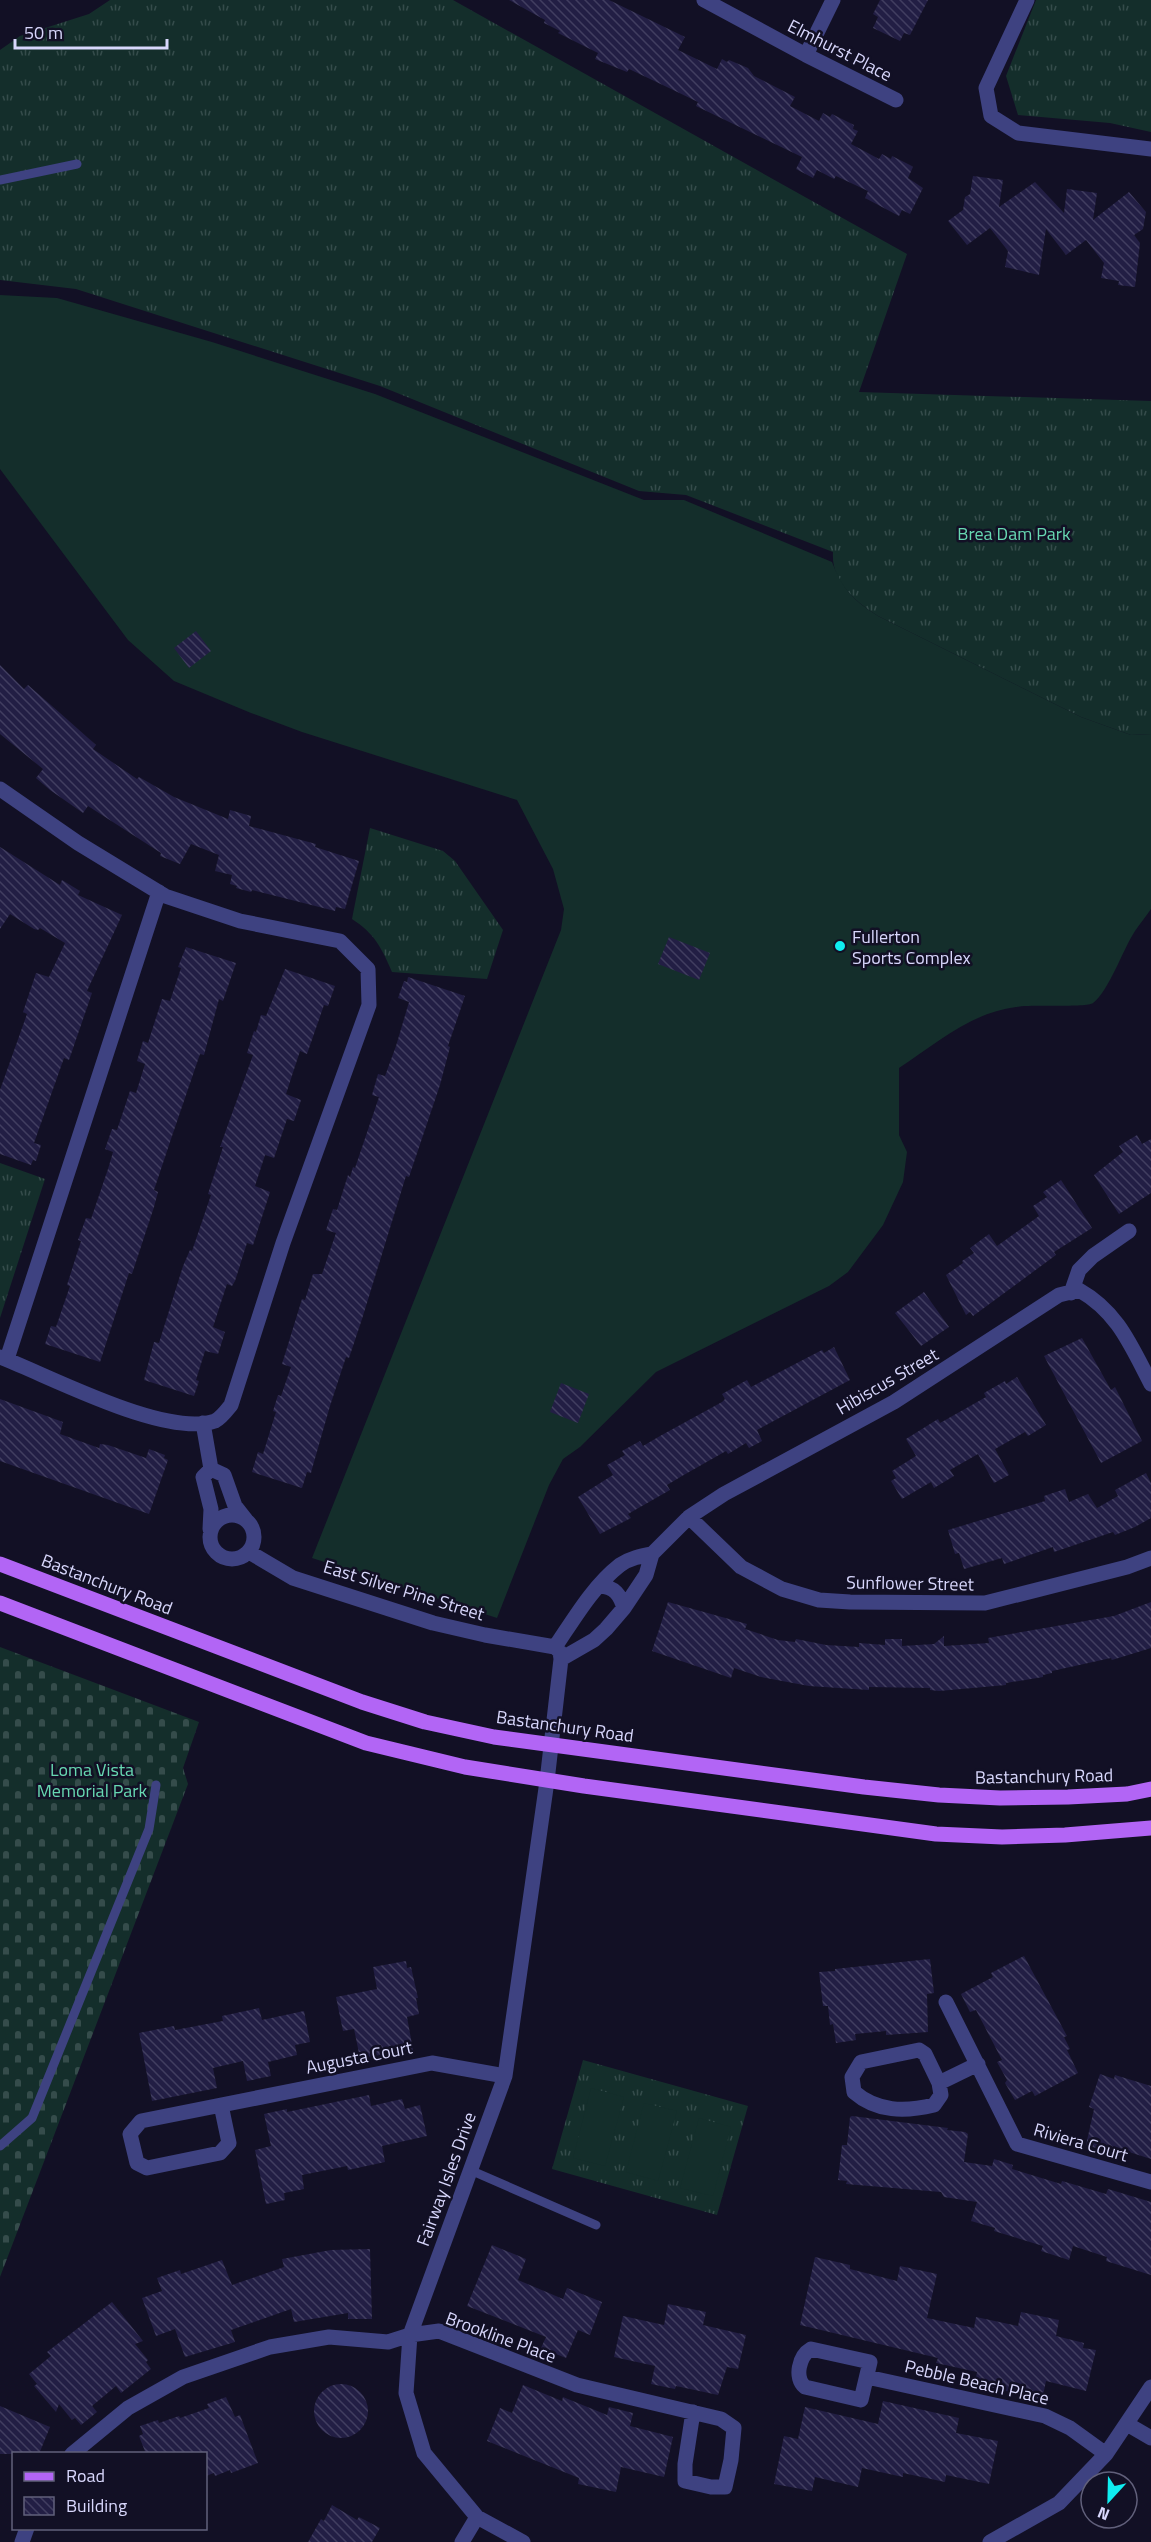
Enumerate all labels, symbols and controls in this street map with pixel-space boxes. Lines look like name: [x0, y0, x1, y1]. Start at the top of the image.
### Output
scale bar: [15, 12, 166, 50]
street label: Elmhurst Place: [783, 12, 897, 88]
text: 50 m: [24, 19, 63, 46]
park label: Brea Dam Park: [957, 520, 1071, 547]
place label: Fullerton Sports Complex: [852, 923, 971, 971]
marker: Fullerton Sports Complex: [833, 939, 847, 953]
street label: Hibiscus Street: [831, 1340, 944, 1421]
street label: Bastanchury Road: [38, 1547, 176, 1621]
street label: East Silver Pine Street: [320, 1553, 488, 1628]
street label: Sunflower Street: [846, 1568, 975, 1598]
street label: Bastanchury Road: [495, 1703, 635, 1749]
park label: Loma Vista Memorial Park: [37, 1756, 148, 1804]
street label: Bastanchury Road: [975, 1761, 1113, 1791]
street label: Augusta Court: [303, 2033, 415, 2081]
street label: Fairway Isles Drive: [409, 2108, 483, 2250]
street label: Riviera Court: [1031, 2116, 1132, 2169]
street label: Brookline Place: [442, 2304, 560, 2370]
street label: Pebble Beach Place: [902, 2352, 1052, 2412]
legend: [12, 2452, 207, 2530]
text: Road: [66, 2462, 105, 2489]
north arrow: [1079, 2470, 1139, 2530]
text: Building: [66, 2492, 127, 2519]
text: N: [1094, 2501, 1113, 2527]

